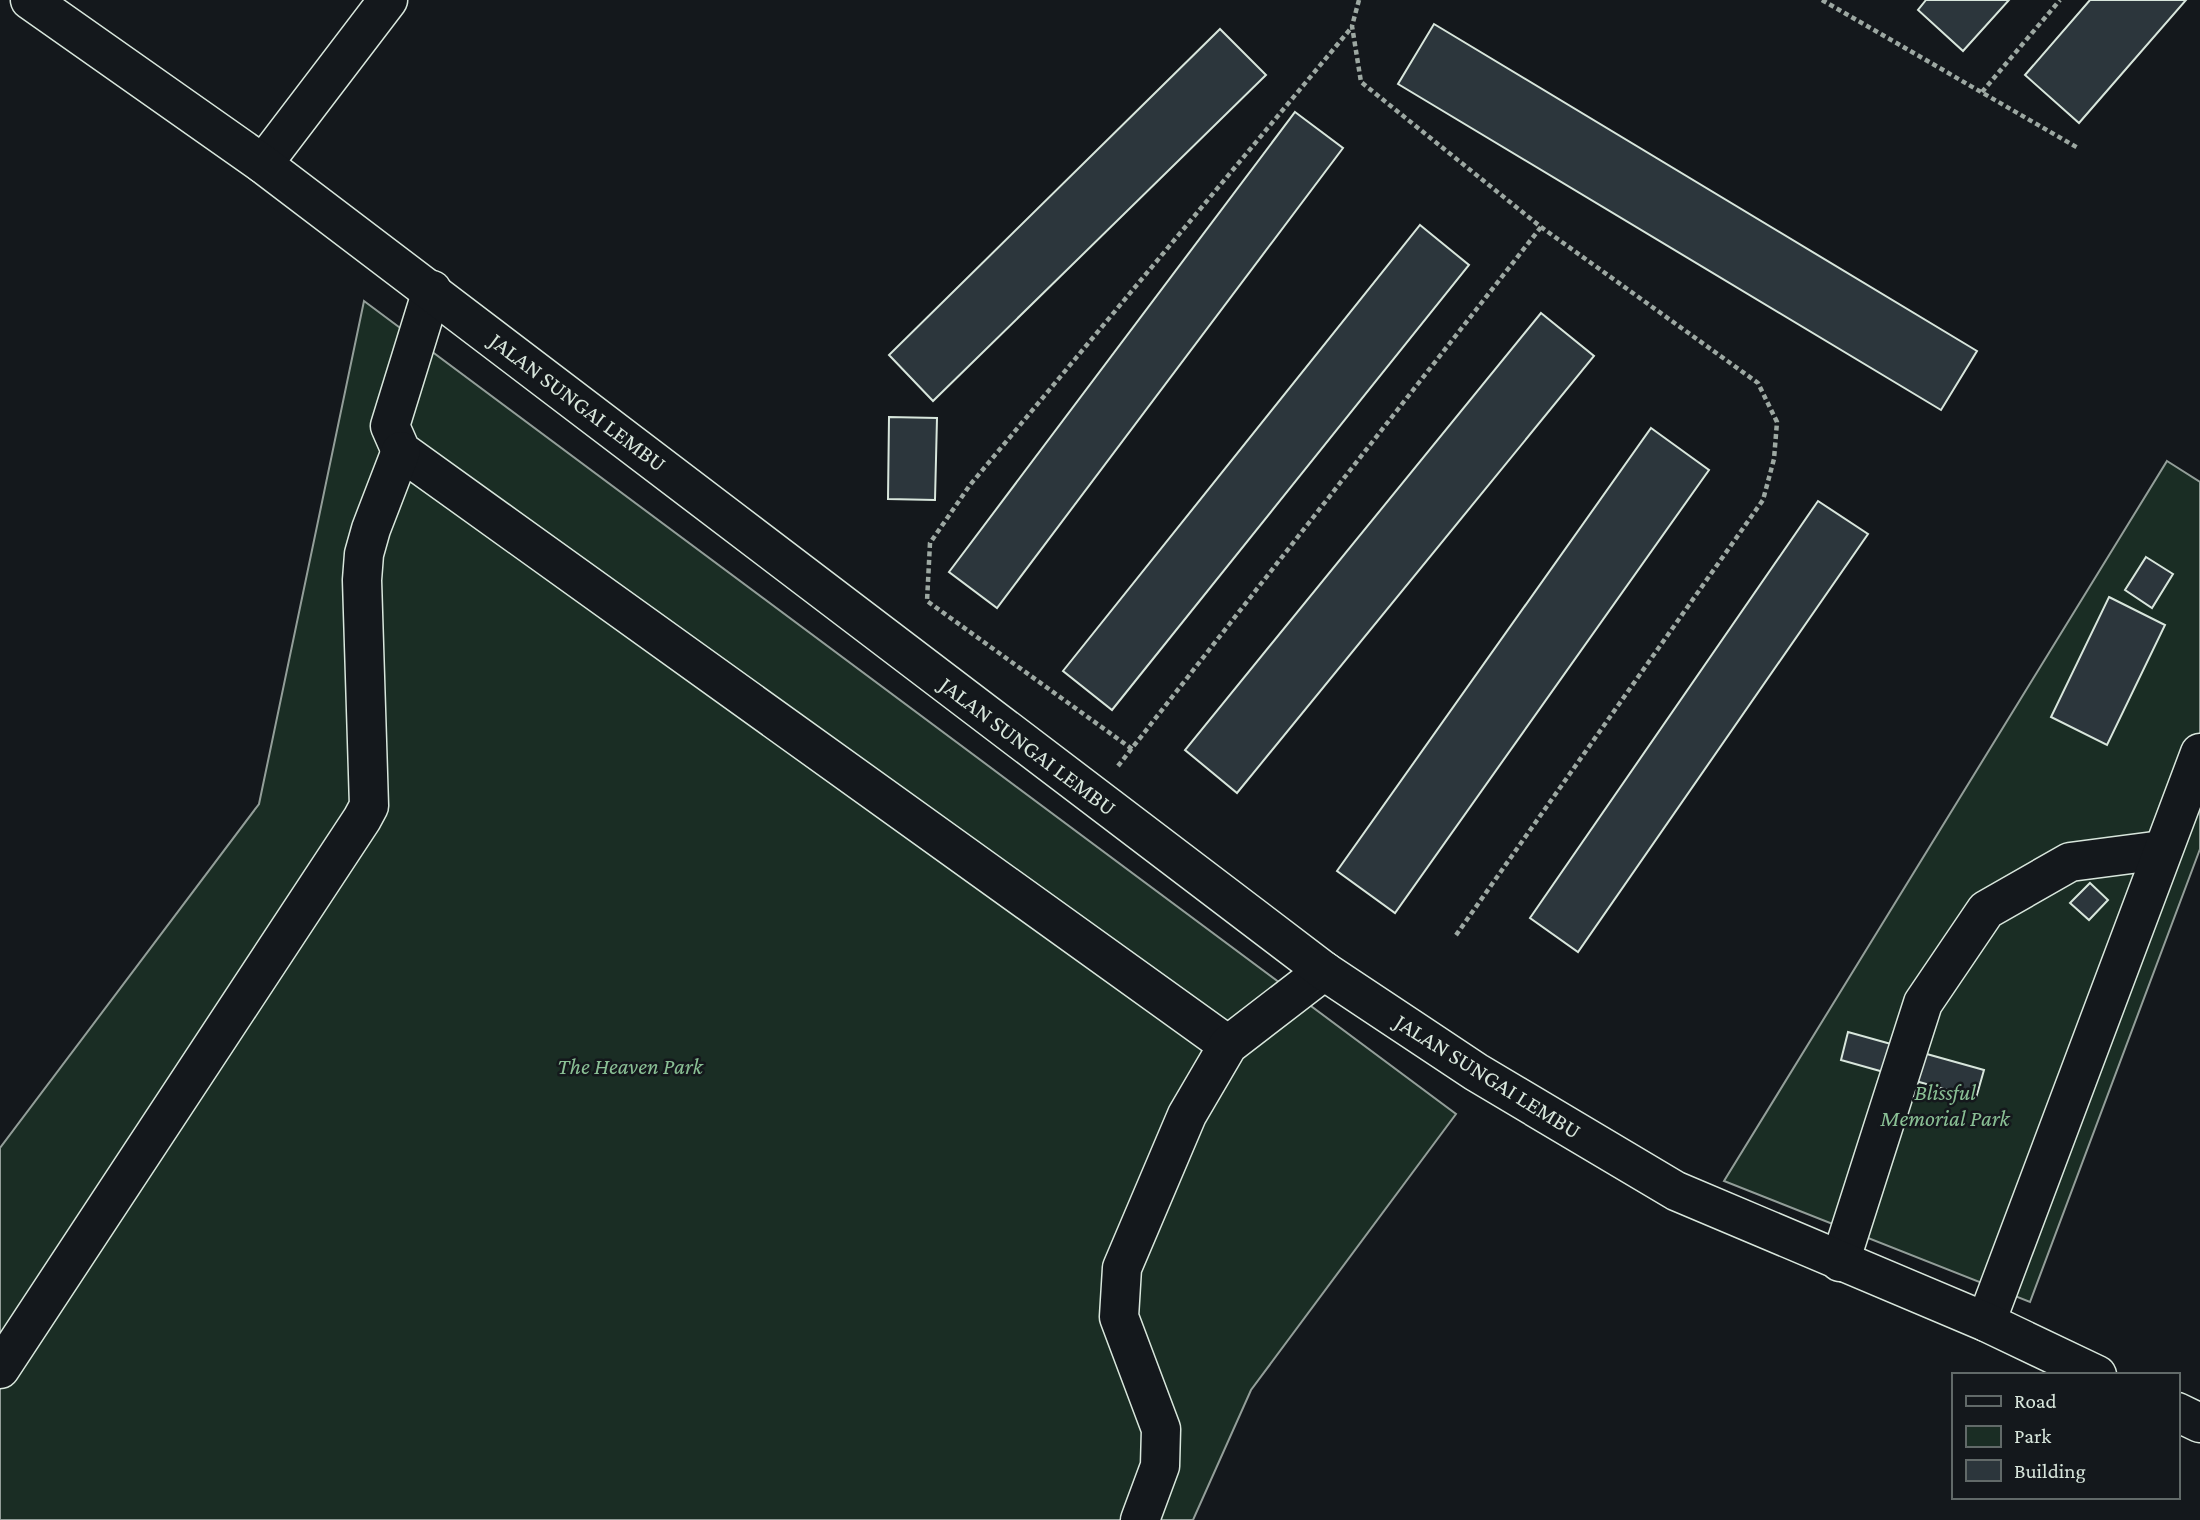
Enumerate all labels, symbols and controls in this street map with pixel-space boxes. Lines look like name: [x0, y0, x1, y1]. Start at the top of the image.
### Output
street label: JALAN SUNGAI LEMBU: [483, 326, 671, 477]
street label: JALAN SUNGAI LEMBU: [933, 670, 1121, 821]
street label: JALAN SUNGAI LEMBU: [1389, 1007, 1586, 1144]
park label: The Heaven Park: [557, 1053, 704, 1079]
park label: Blissful Memorial Park: [1879, 1079, 2011, 1131]
legend: [1952, 1373, 2179, 1499]
text: Road: [2014, 1389, 2057, 1413]
text: Park: [2014, 1424, 2051, 1448]
text: Building: [2014, 1459, 2086, 1483]

